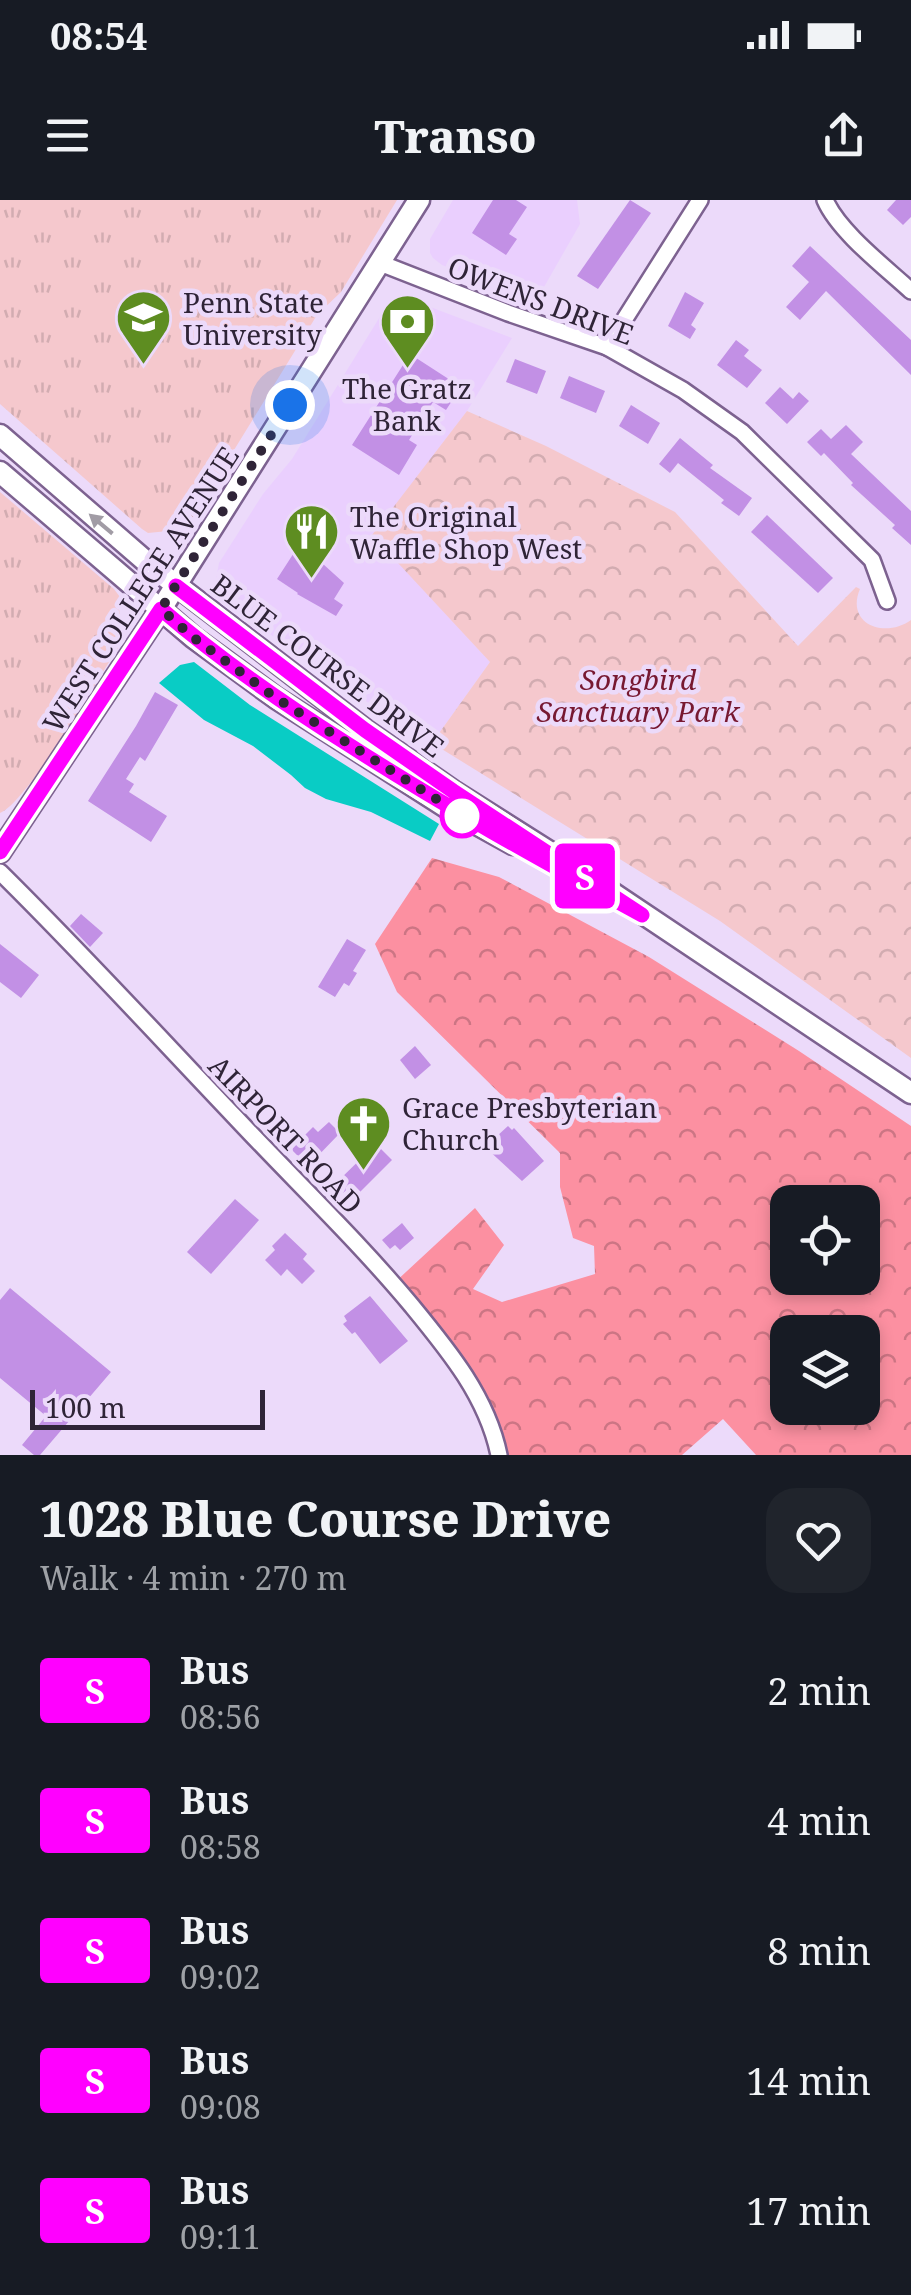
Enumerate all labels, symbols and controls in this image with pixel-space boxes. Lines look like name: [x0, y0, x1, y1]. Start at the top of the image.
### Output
text: 08:54: [50, 9, 147, 61]
text: Transo: [374, 105, 537, 166]
icon: menu: [40, 108, 95, 163]
icon: share: [816, 108, 871, 163]
street label: OWENS DRIVE: [443, 247, 639, 353]
place label: Penn State University: [183, 283, 324, 353]
school or university icon: Penn State University: [114, 288, 174, 367]
bank icon: The Gratz Bank: [377, 292, 437, 371]
place label: The Gratz Bank: [342, 369, 472, 439]
your location: [265, 380, 315, 430]
street label: WEST COLLEGE AVENUE: [33, 439, 247, 739]
place label: The Original Waffle Shop West: [350, 497, 582, 567]
restaurant icon: The Original Waffle Shop West: [281, 502, 341, 581]
one-way arrow: [88, 514, 113, 535]
street label: BLUE COURSE DRIVE: [204, 565, 452, 765]
park label: Songbird Sanctuary Park: [537, 660, 741, 730]
unlabelled marker: [441, 795, 483, 837]
line badge: S: [552, 844, 618, 908]
text: S: [575, 853, 595, 900]
street label: AIRPORT ROAD: [201, 1047, 371, 1221]
place label: Grace Presbyterian Church: [402, 1088, 657, 1158]
church icon: Grace Presbyterian Church: [333, 1093, 393, 1172]
map controls: [770, 1185, 880, 1425]
button: locate: [770, 1185, 880, 1295]
button: layers: [770, 1315, 880, 1425]
scale bar: [30, 1385, 265, 1430]
text: 100 m: [45, 1388, 126, 1426]
text: 1028 Blue Course Drive: [40, 1486, 611, 1551]
button: heart: [766, 1488, 871, 1593]
text: Walk · 4 min · 270 m: [40, 1556, 347, 1599]
text: Bus: [180, 1643, 249, 1695]
text: 2 min: [767, 1664, 871, 1716]
text: S: [85, 1667, 105, 1714]
text: 08:56: [180, 1695, 261, 1738]
text: Bus: [180, 1773, 249, 1825]
text: 4 min: [767, 1794, 871, 1846]
text: S: [85, 1797, 105, 1844]
text: 08:58: [180, 1825, 261, 1868]
text: Bus: [180, 1903, 249, 1955]
text: 8 min: [767, 1924, 871, 1976]
text: S: [85, 1927, 105, 1974]
text: 09:02: [180, 1955, 261, 1998]
text: Bus: [180, 2033, 249, 2085]
text: 14 min: [746, 2054, 871, 2106]
text: S: [85, 2057, 105, 2104]
text: 09:08: [180, 2085, 261, 2128]
text: Bus: [180, 2163, 249, 2215]
text: 17 min: [746, 2184, 871, 2236]
text: S: [85, 2187, 105, 2234]
text: 09:11: [180, 2215, 261, 2258]

